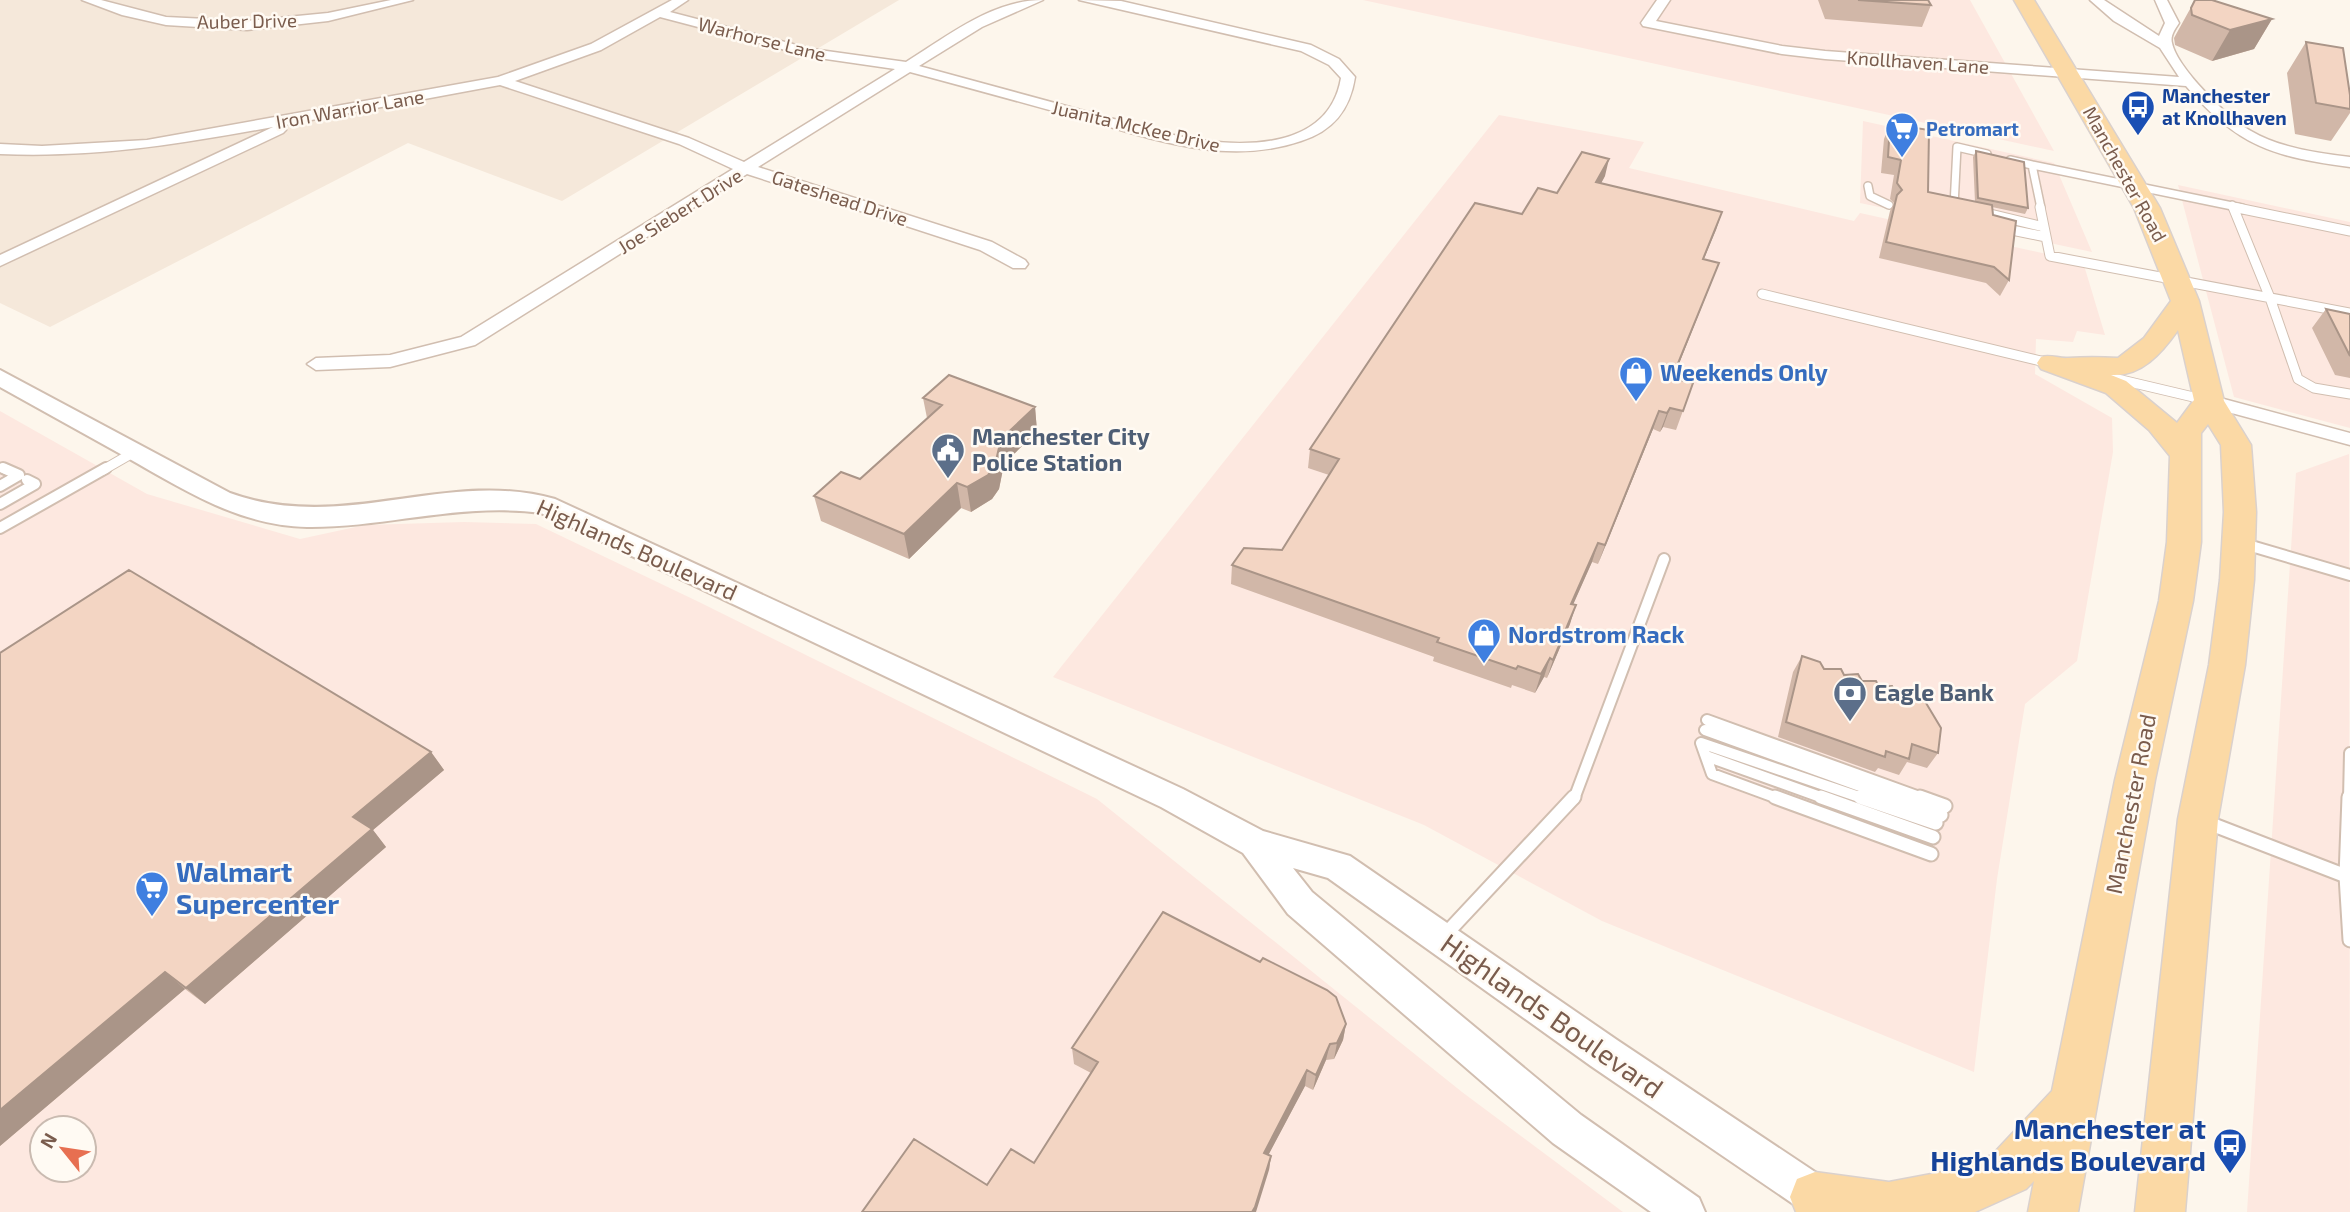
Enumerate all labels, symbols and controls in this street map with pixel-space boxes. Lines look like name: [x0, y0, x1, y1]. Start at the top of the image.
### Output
street label: Auber Drive: [197, 8, 297, 33]
street label: Warhorse Lane: [696, 12, 828, 65]
street label: Knollhaven Lane: [1846, 45, 1990, 78]
street label: Iron Warrior Lane: [274, 84, 426, 133]
place label: Manchester at Knollhaven: [2162, 84, 2287, 129]
bus stop icon: Manchester at Knollhaven: [2119, 88, 2157, 137]
street label: Juanita McKee Drive: [1050, 95, 1223, 156]
street label: Manchester Road: [2079, 102, 2172, 245]
supermarket icon: Petromart: [1883, 110, 1921, 159]
place label: Petromart: [1926, 117, 2019, 140]
street label: Joe Siebert Drive: [613, 163, 746, 258]
street label: Gateshead Drive: [769, 165, 911, 230]
shop icon: Weekends Only: [1617, 354, 1655, 403]
place label: Weekends Only: [1660, 358, 1828, 386]
place label: Manchester City Police Station: [972, 422, 1150, 476]
public building icon: Manchester City Police Station: [929, 431, 967, 480]
street label: Highlands Boulevard: [533, 492, 742, 606]
shop icon: Nordstrom Rack: [1465, 616, 1503, 665]
place label: Nordstrom Rack: [1508, 620, 1684, 648]
bank icon: Eagle Bank: [1831, 674, 1869, 723]
place label: Eagle Bank: [1874, 678, 1994, 706]
street label: Manchester Road: [2099, 711, 2161, 896]
place label: Walmart Supercenter: [176, 854, 339, 920]
supermarket icon: Walmart Supercenter: [133, 869, 171, 918]
street label: Highlands Boulevard: [1435, 926, 1670, 1105]
place label: Manchester at Highlands Boulevard: [1930, 1111, 2206, 1177]
north arrow: [28, 1114, 98, 1184]
bus stop icon: Manchester at Highlands Boulevard: [2211, 1126, 2249, 1175]
text: N: [34, 1129, 61, 1152]

